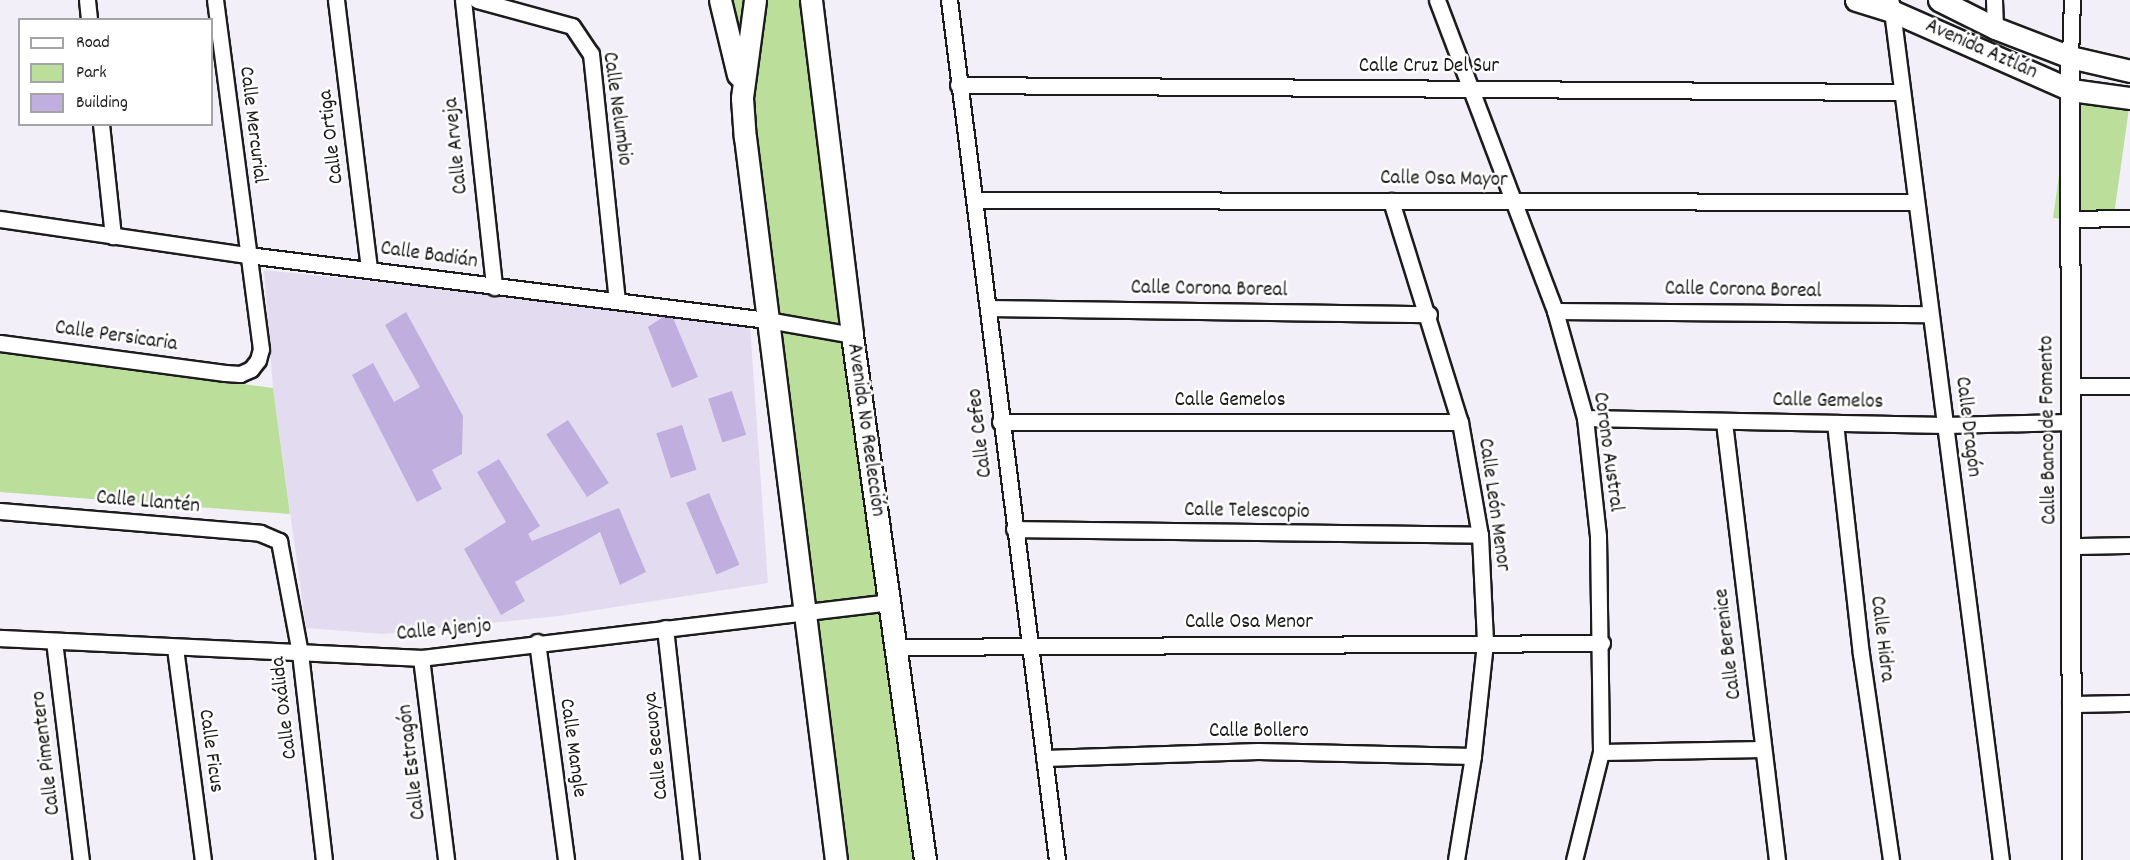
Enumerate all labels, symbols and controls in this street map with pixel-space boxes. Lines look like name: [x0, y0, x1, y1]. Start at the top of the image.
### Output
street label: Avenida Aztlán: [1921, 14, 2041, 86]
legend: [18, 18, 213, 126]
text: Road: [76, 31, 110, 56]
street label: Calle Nelumbio: [596, 50, 636, 168]
street label: Calle Cruz Del Sur: [1359, 54, 1499, 80]
text: Park: [76, 61, 107, 86]
street label: Calle Mercurial: [232, 65, 272, 185]
street label: Calle Ortiga: [314, 88, 350, 186]
text: Building: [76, 91, 128, 116]
street label: Calle Arveja: [439, 97, 475, 195]
street label: Calle Osa Mayor: [1380, 166, 1508, 194]
street label: Calle Badián: [379, 237, 479, 275]
street label: Calle Corona Boreal: [1130, 276, 1288, 304]
street label: Calle Corona Boreal: [1664, 277, 1822, 305]
street label: Calle Persicaria: [53, 316, 179, 358]
street label: Calle Banco de Fomento: [2035, 335, 2063, 525]
street label: Avenida No Reelección: [840, 342, 890, 518]
street label: Calle Dragón: [1948, 375, 1986, 479]
street label: Calle Cefeo: [963, 387, 999, 479]
street label: Calle Gemelos: [1175, 388, 1285, 414]
street label: Calle Gemelos: [1772, 388, 1884, 416]
street label: Corono Austral: [1586, 391, 1628, 513]
street label: Calle León Menor: [1471, 437, 1515, 573]
street label: Calle Llantén: [95, 486, 201, 520]
street label: Calle Telescopio: [1184, 498, 1310, 526]
street label: Calle Berenice: [1710, 587, 1748, 701]
street label: Calle Hidra: [1863, 595, 1899, 683]
street label: Calle Osa Menor: [1185, 610, 1313, 636]
street label: Calle Ajenjo: [396, 614, 492, 648]
street label: Calle Oxálida: [266, 655, 304, 761]
street label: Calle Pimentero: [27, 689, 67, 817]
street label: Calle Secuoya: [639, 691, 675, 801]
street label: Calle Mangle: [553, 697, 591, 799]
street label: Calle Estragón: [393, 703, 433, 821]
street label: Calle Ficus: [192, 708, 228, 794]
street label: Calle Bollero: [1209, 719, 1309, 745]

